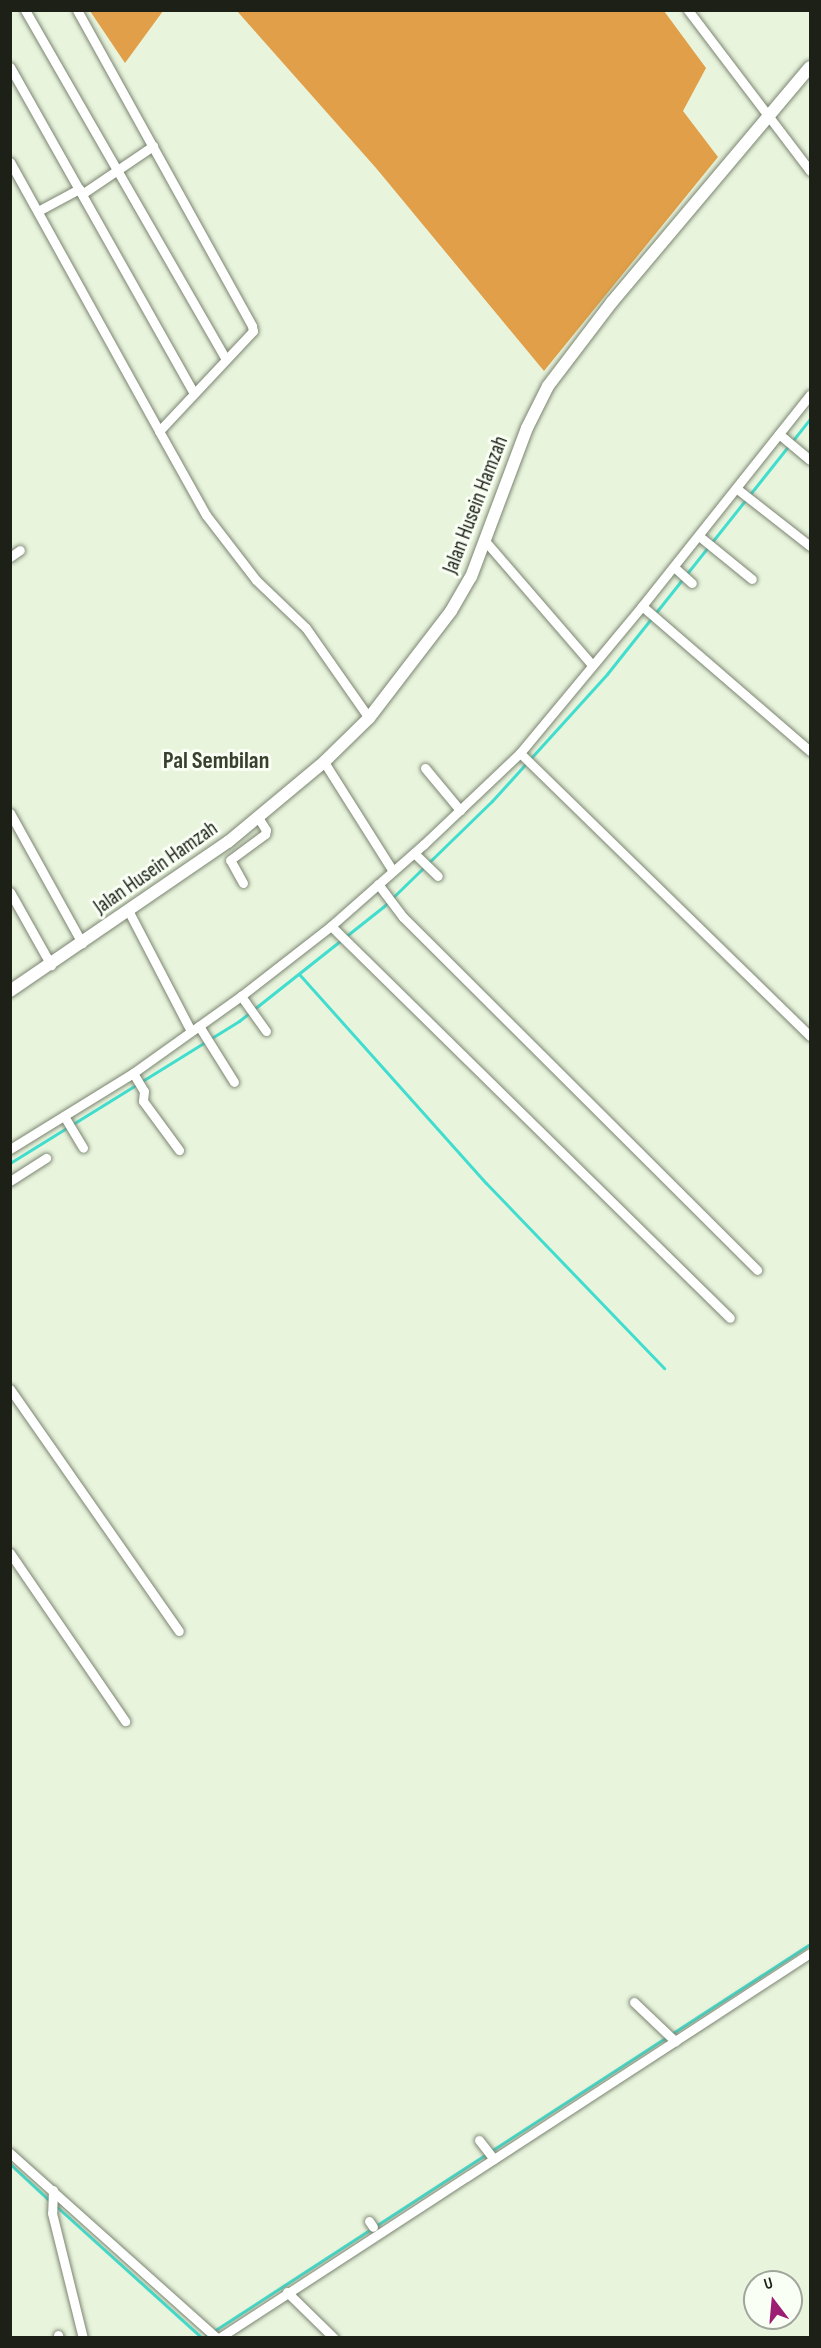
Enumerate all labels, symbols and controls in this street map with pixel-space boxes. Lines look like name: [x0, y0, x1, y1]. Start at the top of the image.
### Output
street label: Jalan Husein Hamzah: [438, 433, 514, 577]
district label: Pal Sembilan: [163, 747, 269, 775]
street label: Jalan Husein Hamzah: [89, 816, 223, 920]
north arrow: [743, 2270, 803, 2330]
text: U: [762, 2274, 775, 2294]

